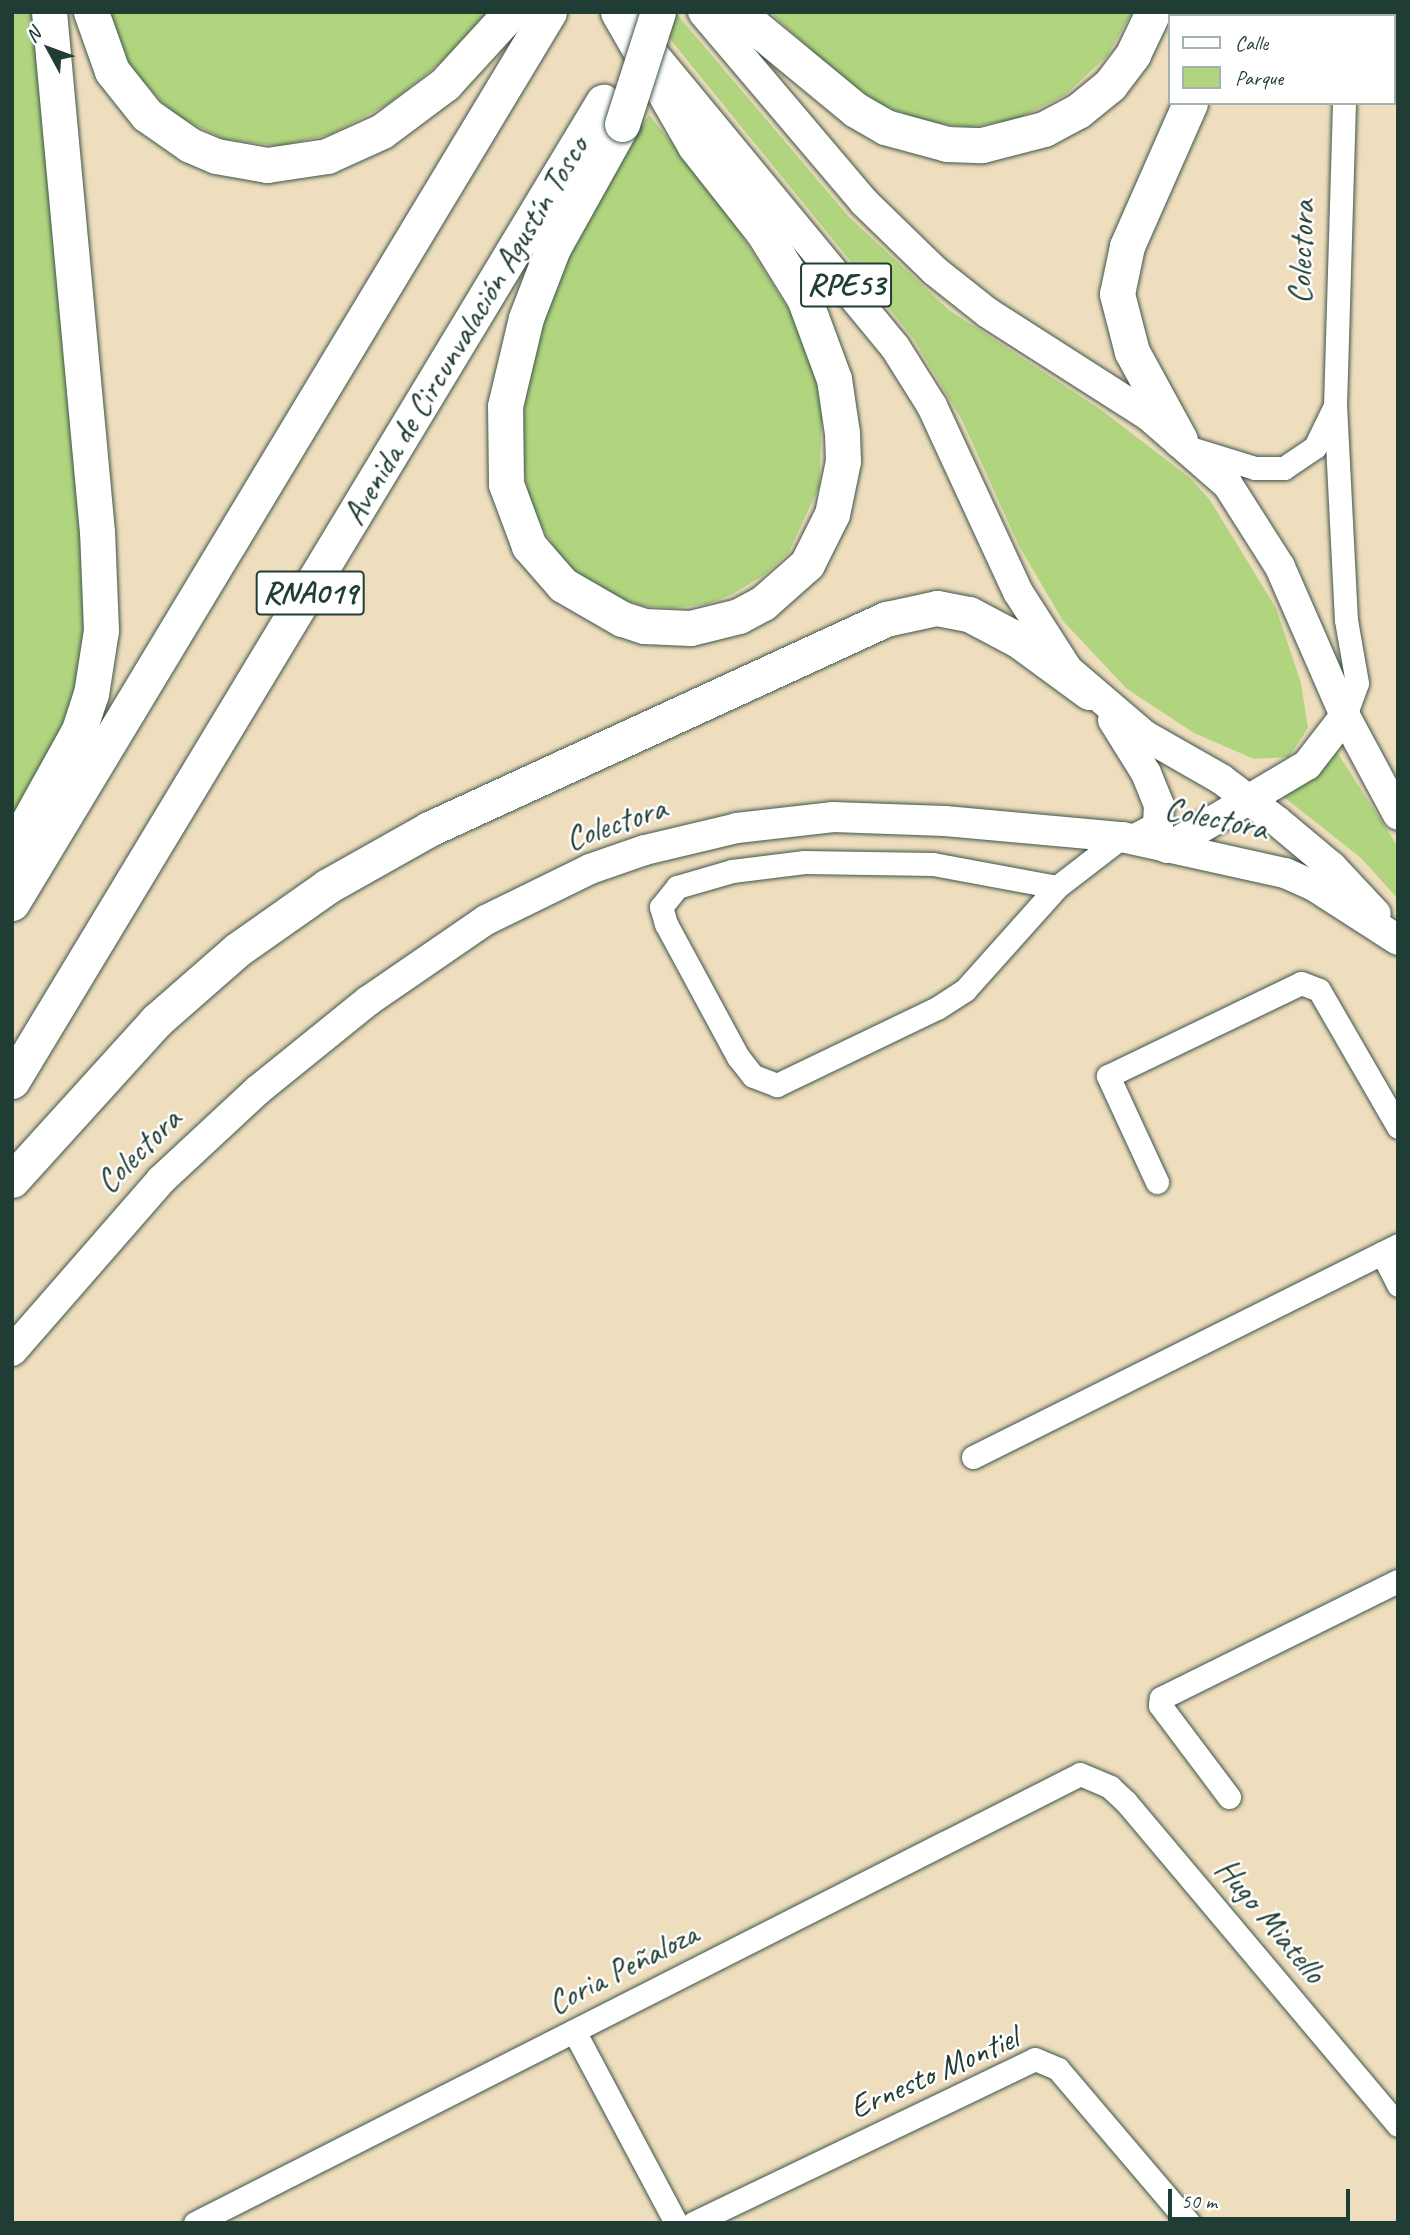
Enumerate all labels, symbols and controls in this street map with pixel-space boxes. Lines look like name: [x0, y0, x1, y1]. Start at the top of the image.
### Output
north arrow: [14, 14, 84, 84]
legend: [1168, 14, 1396, 105]
text: N: [20, 23, 46, 48]
text: Calle: [1235, 30, 1268, 56]
text: Parque: [1235, 65, 1283, 91]
street label: Avenida de Circunvalación Agustín Tosco: [334, 130, 598, 532]
street label: Colectora: [1280, 199, 1324, 305]
road number: RPE53: [799, 256, 893, 314]
road number: RNA019: [254, 564, 366, 622]
street label: Colectora: [560, 788, 672, 860]
street label: Colectora: [1161, 789, 1271, 849]
street label: Colectora: [88, 1100, 190, 1202]
street label: Hugo Miatello: [1207, 1851, 1333, 1991]
street label: Coria Peñaloza: [542, 1914, 704, 2024]
street label: Ernesto Montiel: [844, 2018, 1024, 2128]
scale bar: [1172, 2176, 1354, 2220]
text: 50 m: [1181, 2188, 1217, 2214]

